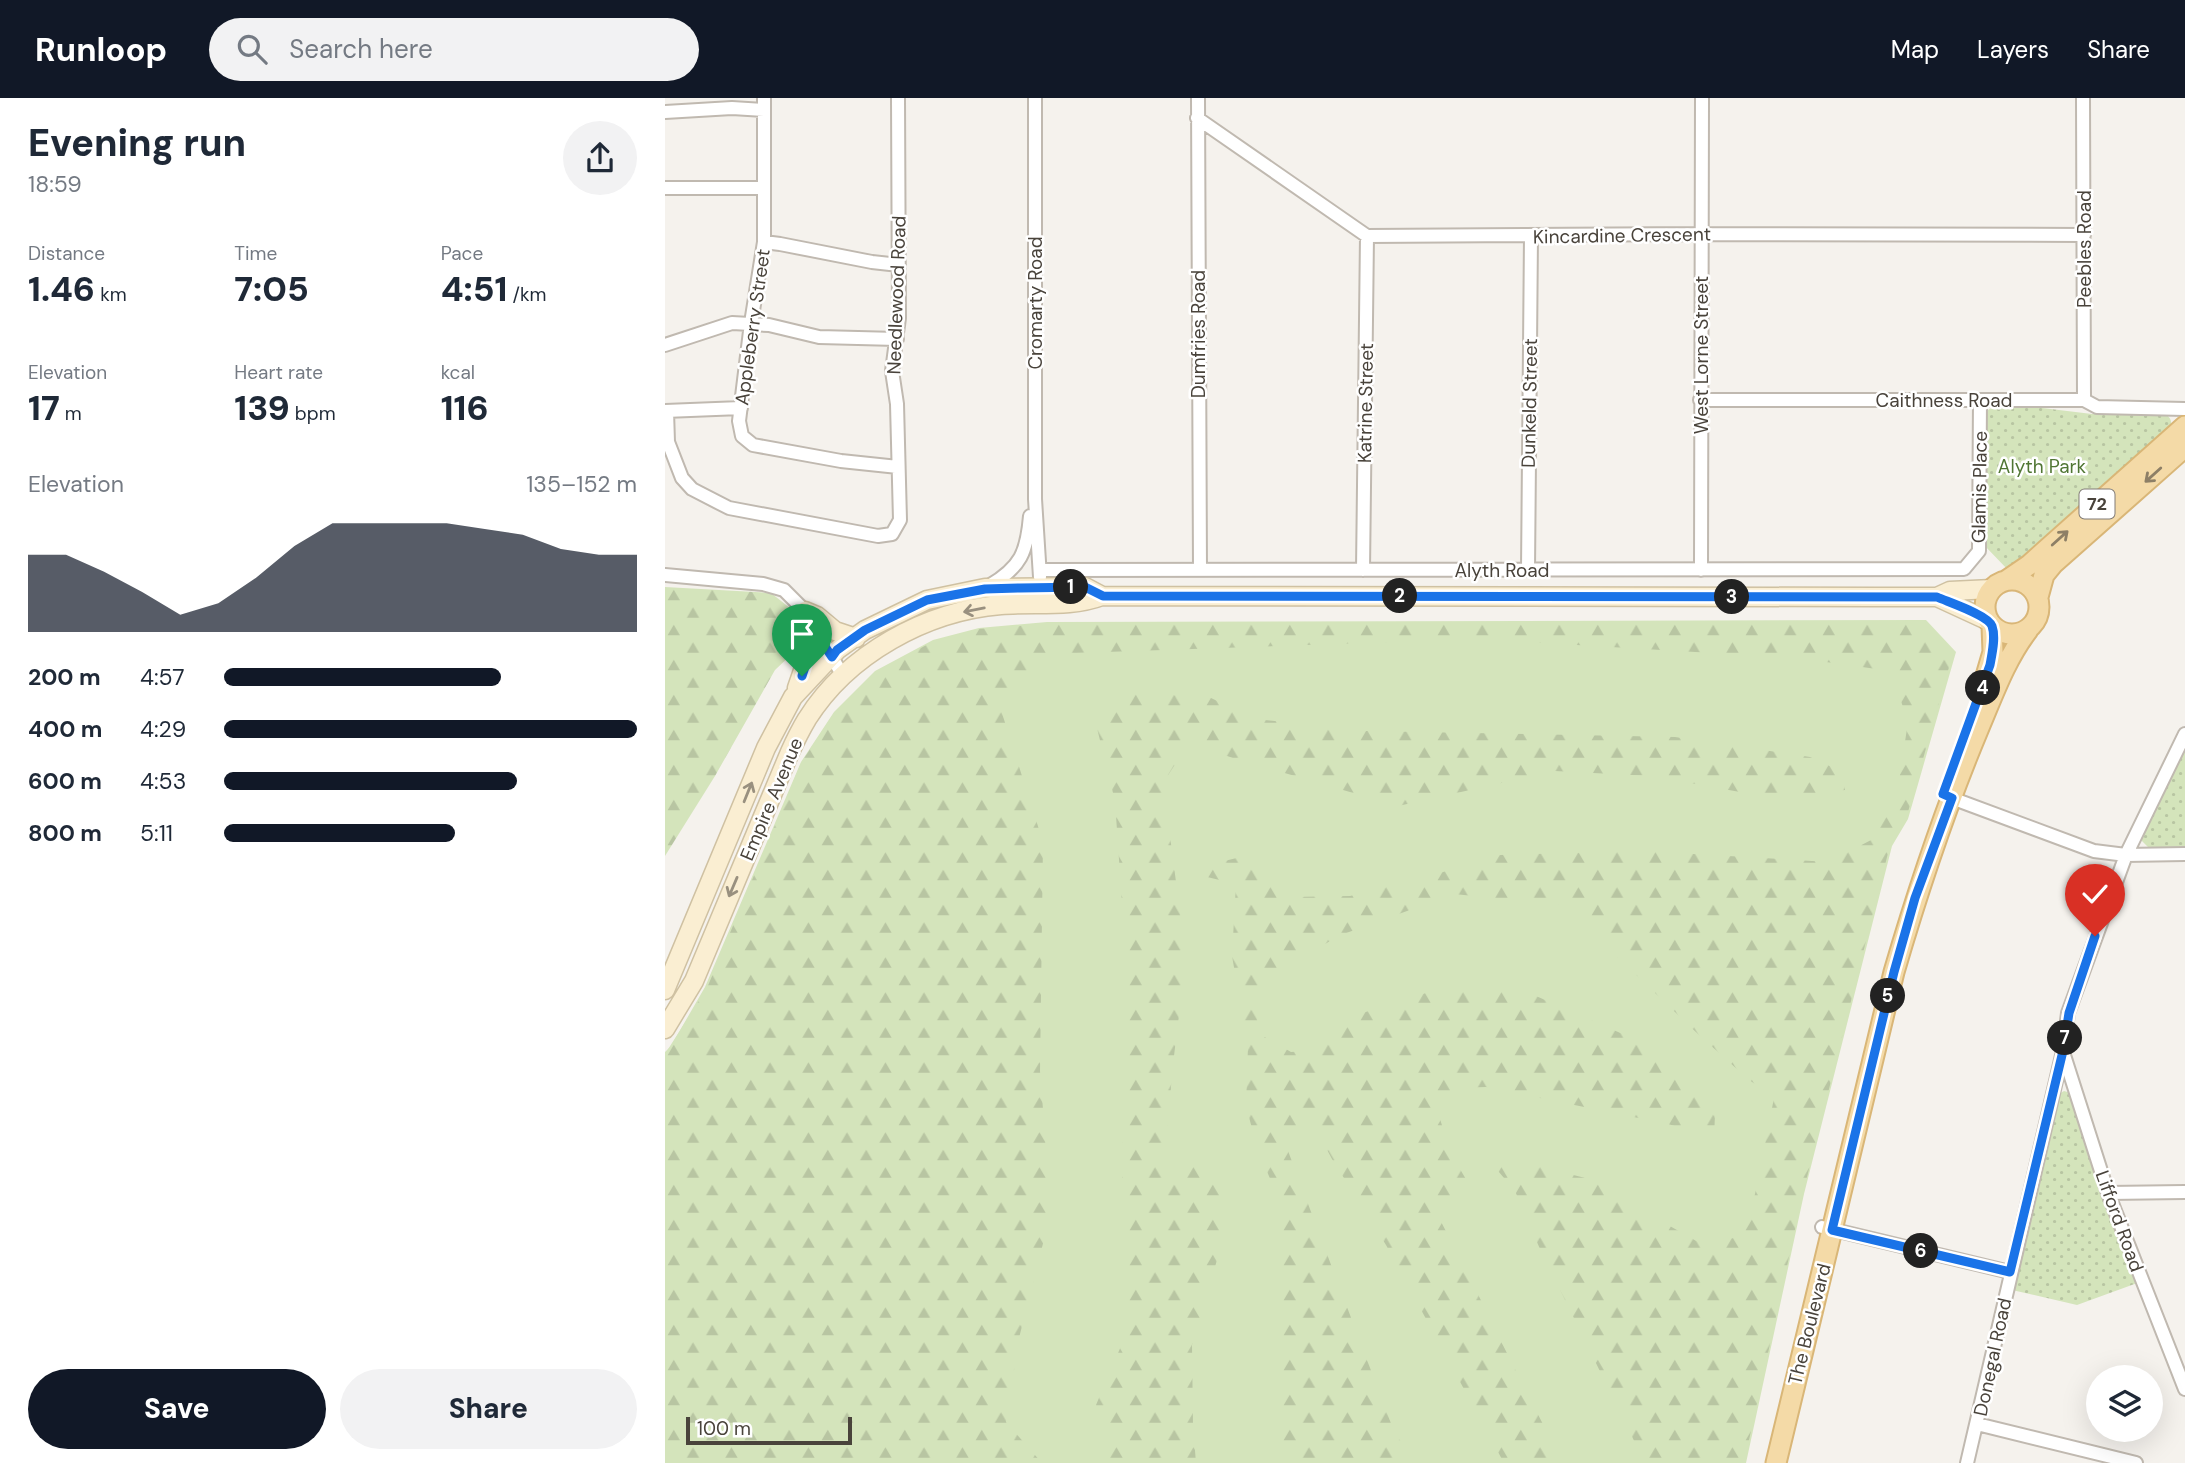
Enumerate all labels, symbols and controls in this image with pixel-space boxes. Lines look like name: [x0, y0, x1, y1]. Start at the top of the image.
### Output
search box: [209, 18, 699, 81]
text: Runloop: [35, 28, 167, 71]
icon: search: [233, 30, 271, 68]
text: Search here: [289, 32, 433, 66]
text: Map: [1891, 34, 1939, 65]
text: Layers: [1977, 34, 2049, 65]
text: Share: [2087, 34, 2150, 65]
text: Evening run: [28, 118, 246, 168]
button: share: [563, 121, 637, 195]
text: 18:59: [28, 169, 82, 199]
street label: Peebles Road: [2072, 190, 2097, 308]
street label: Needlewood Road: [881, 215, 912, 375]
street label: Kincardine Crescent: [1533, 221, 1711, 250]
street label: Cromarty Road: [1023, 236, 1048, 370]
text: Distance: [28, 241, 105, 266]
text: Time: [234, 241, 277, 266]
text: Pace: [441, 241, 483, 266]
street label: Appleberry Street: [729, 247, 776, 407]
text: 1.46: [28, 266, 95, 312]
text: 7:05: [234, 266, 309, 312]
text: 4:51: [441, 266, 507, 312]
street label: Dumfries Road: [1186, 270, 1211, 398]
street label: West Lorne Street: [1689, 276, 1714, 434]
text: km: [95, 282, 127, 307]
text: /km: [507, 282, 546, 307]
street label: Dunkeld Street: [1516, 338, 1543, 468]
street label: Katrine Street: [1352, 343, 1379, 463]
text: Elevation: [28, 360, 107, 385]
text: Heart rate: [234, 360, 323, 385]
text: kcal: [441, 360, 475, 385]
text: 17: [28, 385, 60, 431]
text: 139: [234, 385, 290, 431]
text: 116: [441, 385, 489, 431]
street label: Caithness Road: [1876, 388, 2012, 413]
text: m: [60, 401, 82, 426]
text: bpm: [290, 401, 336, 426]
street label: Glamis Place: [1966, 431, 1993, 543]
park label: Alyth Park: [1998, 454, 2087, 479]
one-way arrow: [2145, 467, 2162, 484]
text: Elevation: [28, 469, 124, 499]
text: 135–152 m: [526, 469, 637, 499]
road number: 72: [2079, 490, 2115, 518]
one-way arrow: [2051, 529, 2068, 546]
street label: Alyth Road: [1454, 558, 1550, 583]
pin: 1: [1053, 570, 1089, 604]
text: 1: [1067, 574, 1074, 599]
pin: 2: [1383, 578, 1417, 614]
pin: 3: [1715, 580, 1749, 614]
text: 2: [1394, 583, 1405, 608]
text: 3: [1726, 584, 1737, 609]
one-way arrow: [963, 603, 986, 617]
pin: [772, 604, 832, 676]
icon: arrive: [783, 615, 821, 653]
text: 200 m: [28, 662, 101, 692]
text: 4:57: [140, 662, 185, 692]
pin: 4: [1965, 670, 2001, 706]
text: 4: [1976, 675, 1989, 700]
text: 400 m: [28, 714, 102, 744]
text: 4:29: [140, 714, 186, 744]
street label: Empire Avenue: [734, 734, 809, 864]
text: 600 m: [28, 766, 102, 796]
text: 4:53: [140, 766, 186, 796]
one-way arrow: [743, 781, 756, 803]
text: 800 m: [28, 818, 102, 848]
text: 5:11: [140, 818, 173, 848]
pin: [2065, 864, 2125, 936]
icon: check: [2076, 875, 2114, 913]
one-way arrow: [726, 876, 739, 897]
pin: 5: [1871, 978, 1905, 1014]
text: 5: [1882, 983, 1893, 1008]
pin: 7: [2047, 1020, 2083, 1056]
text: 7: [2059, 1025, 2070, 1050]
street label: Lifford Road: [2090, 1167, 2149, 1275]
pin: 6: [1903, 1234, 1939, 1268]
text: 6: [1914, 1238, 1927, 1263]
street label: The Boulevard: [1782, 1261, 1837, 1387]
street label: Donegal Road: [1968, 1296, 2017, 1419]
map controls: [2086, 1365, 2163, 1442]
button: layers: [2086, 1365, 2163, 1442]
button: Save: [28, 1369, 326, 1449]
button: Share: [340, 1369, 637, 1449]
scale bar: [686, 1414, 852, 1446]
text: 100 m: [697, 1416, 751, 1441]

